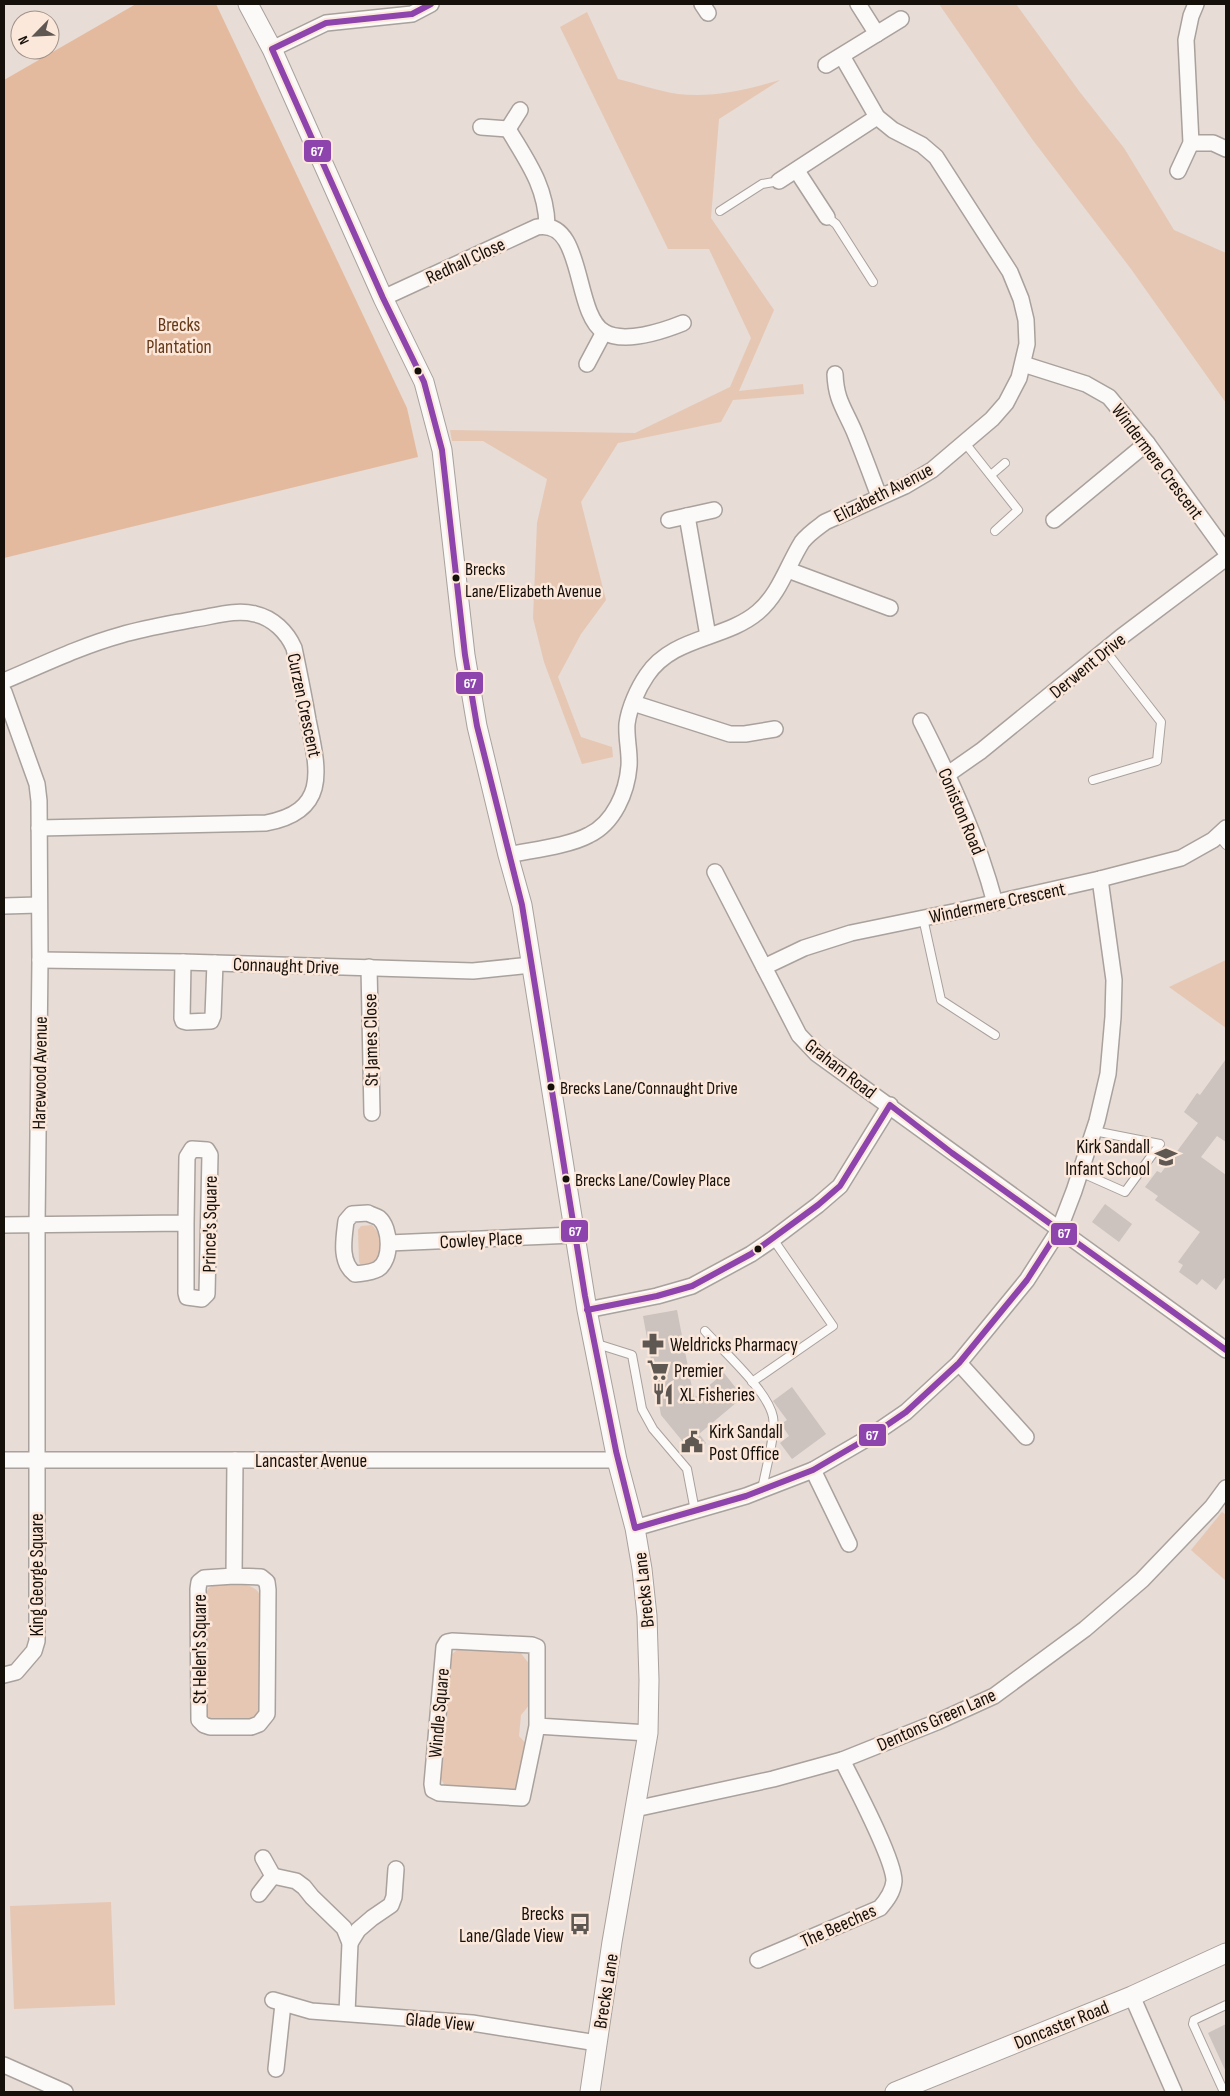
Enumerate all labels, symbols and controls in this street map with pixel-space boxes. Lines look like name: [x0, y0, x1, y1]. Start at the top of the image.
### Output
north arrow: [10, 10, 60, 60]
text: N: [14, 33, 33, 47]
line badge: 67: [303, 139, 332, 163]
text: 67: [311, 143, 324, 160]
street label: Redhall Close: [422, 233, 509, 290]
park label: Brecks Plantation: [146, 314, 212, 359]
unlabelled marker: [413, 366, 423, 376]
street label: Windermere Crescent: [1106, 400, 1208, 524]
street label: Elizabeth Avenue: [830, 459, 937, 528]
place label: Brecks Lane/Elizabeth Avenue: [465, 559, 601, 602]
marker: Brecks Lane/Elizabeth Avenue: [451, 573, 461, 583]
street label: Derwent Drive: [1045, 629, 1131, 704]
street label: Curzen Crescent: [281, 651, 326, 760]
line badge: 67: [455, 671, 484, 695]
text: 67: [464, 675, 477, 692]
street label: Coniston Road: [932, 765, 989, 858]
street label: Windermere Crescent: [927, 878, 1068, 929]
street label: Connaught Drive: [232, 953, 339, 980]
street label: St James Close: [359, 993, 384, 1087]
street label: Harewood Avenue: [28, 1016, 53, 1130]
street label: Graham Road: [800, 1034, 880, 1104]
place label: Brecks Lane/Connaught Drive: [560, 1078, 738, 1099]
marker: Brecks Lane/Connaught Drive: [546, 1082, 556, 1092]
place label: Kirk Sandall Infant School: [1065, 1136, 1150, 1181]
school or university icon: Kirk Sandall Infant School: [1153, 1144, 1179, 1170]
place label: Brecks Lane/Cowley Place: [575, 1170, 731, 1191]
marker: Brecks Lane/Cowley Place: [561, 1174, 571, 1184]
street label: Prince's Square: [198, 1175, 223, 1273]
line badge: 67: [560, 1219, 589, 1243]
line badge: 67: [1050, 1222, 1078, 1246]
text: 67: [569, 1223, 582, 1240]
text: 67: [1058, 1225, 1071, 1242]
street label: Cowley Place: [439, 1227, 523, 1254]
unlabelled marker: [753, 1244, 763, 1254]
pharmacy icon: Weldricks Pharmacy: [640, 1331, 666, 1357]
place label: Weldricks Pharmacy: [670, 1334, 798, 1357]
supermarket icon: Premier: [645, 1357, 671, 1383]
place label: Premier: [674, 1360, 724, 1383]
restaurant icon: XL Fisheries: [650, 1381, 676, 1407]
place label: XL Fisheries: [679, 1384, 755, 1407]
place label: Kirk Sandall Post Office: [709, 1421, 783, 1466]
line badge: 67: [858, 1423, 887, 1447]
text: 67: [866, 1427, 879, 1444]
public building icon: Kirk Sandall Post Office: [679, 1429, 705, 1455]
street label: Lancaster Avenue: [255, 1450, 367, 1473]
street label: King George Square: [26, 1513, 49, 1637]
street label: Brecks Lane: [629, 1551, 660, 1629]
street label: St Helen's Square: [189, 1594, 212, 1704]
street label: Windle Square: [424, 1667, 455, 1759]
street label: Dentons Green Lane: [873, 1684, 1000, 1757]
street label: The Beeches: [797, 1899, 880, 1953]
place label: Brecks Lane/Glade View: [459, 1903, 564, 1948]
bus stop icon: Brecks Lane/Glade View: [567, 1911, 593, 1937]
street label: Brecks Lane: [589, 1952, 624, 2030]
street label: Doncaster Road: [1011, 1996, 1112, 2055]
street label: Glade View: [404, 2008, 476, 2037]

